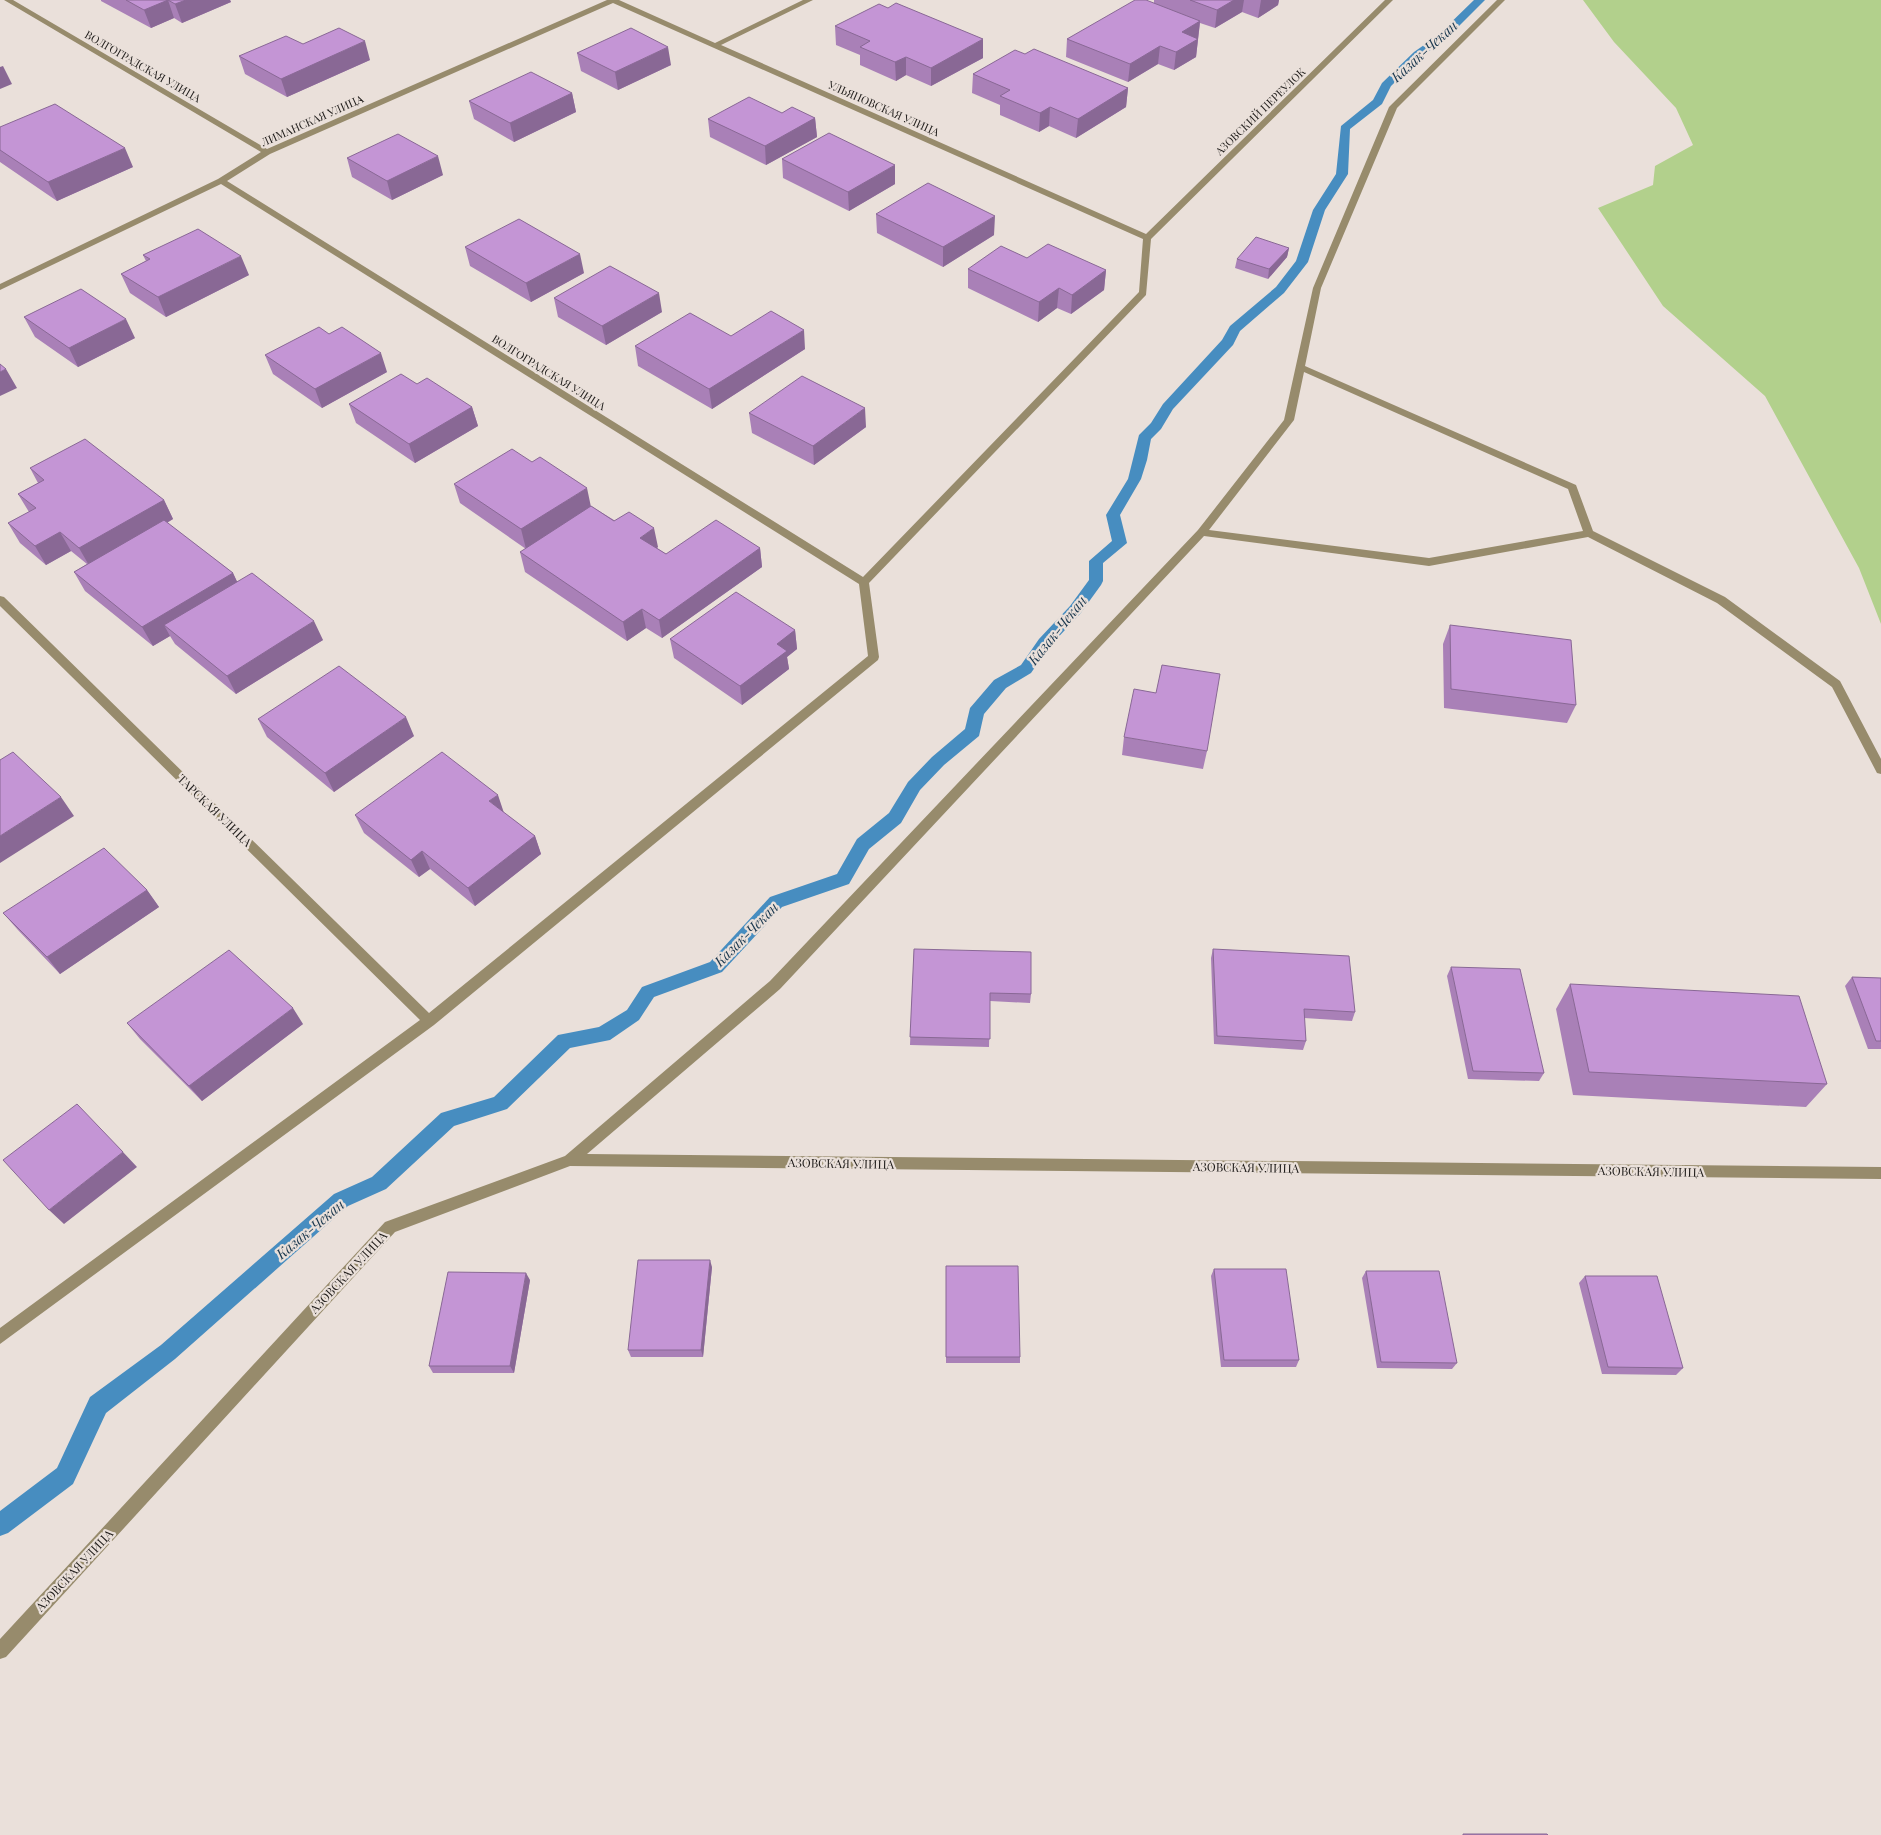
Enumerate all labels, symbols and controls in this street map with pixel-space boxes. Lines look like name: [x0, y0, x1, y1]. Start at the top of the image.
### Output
water label: Казак-Чекан: [1386, 16, 1461, 87]
street label: ВОЛГОГРАДСКАЯ УЛИЦА: [82, 27, 204, 105]
street label: АЗОВСКИЙ ПЕРЕУЛОК: [1211, 63, 1309, 159]
street label: УЛЬЯНОВСКАЯ УЛИЦА: [825, 76, 942, 139]
street label: ЛИМАНСКАЯ УЛИЦА: [258, 91, 366, 150]
street label: ВОЛГОГРАДСКАЯ УЛИЦА: [489, 331, 609, 413]
water label: Казак-Чекан: [1023, 592, 1091, 669]
street label: ТАРСКАЯ УЛИЦА: [174, 770, 256, 850]
water label: Казак-Чекан: [709, 898, 782, 971]
street label: АЗОВСКАЯ УЛИЦА: [787, 1154, 895, 1172]
street label: АЗОВСКАЯ УЛИЦА: [1192, 1158, 1300, 1176]
street label: АЗОВСКАЯ УЛИЦА: [1597, 1162, 1705, 1180]
water label: Казак-Чекан: [271, 1195, 348, 1264]
street label: АЗОВСКАЯ УЛИЦА: [305, 1227, 390, 1317]
street label: АЗОВСКАЯ УЛИЦА: [31, 1525, 116, 1615]

